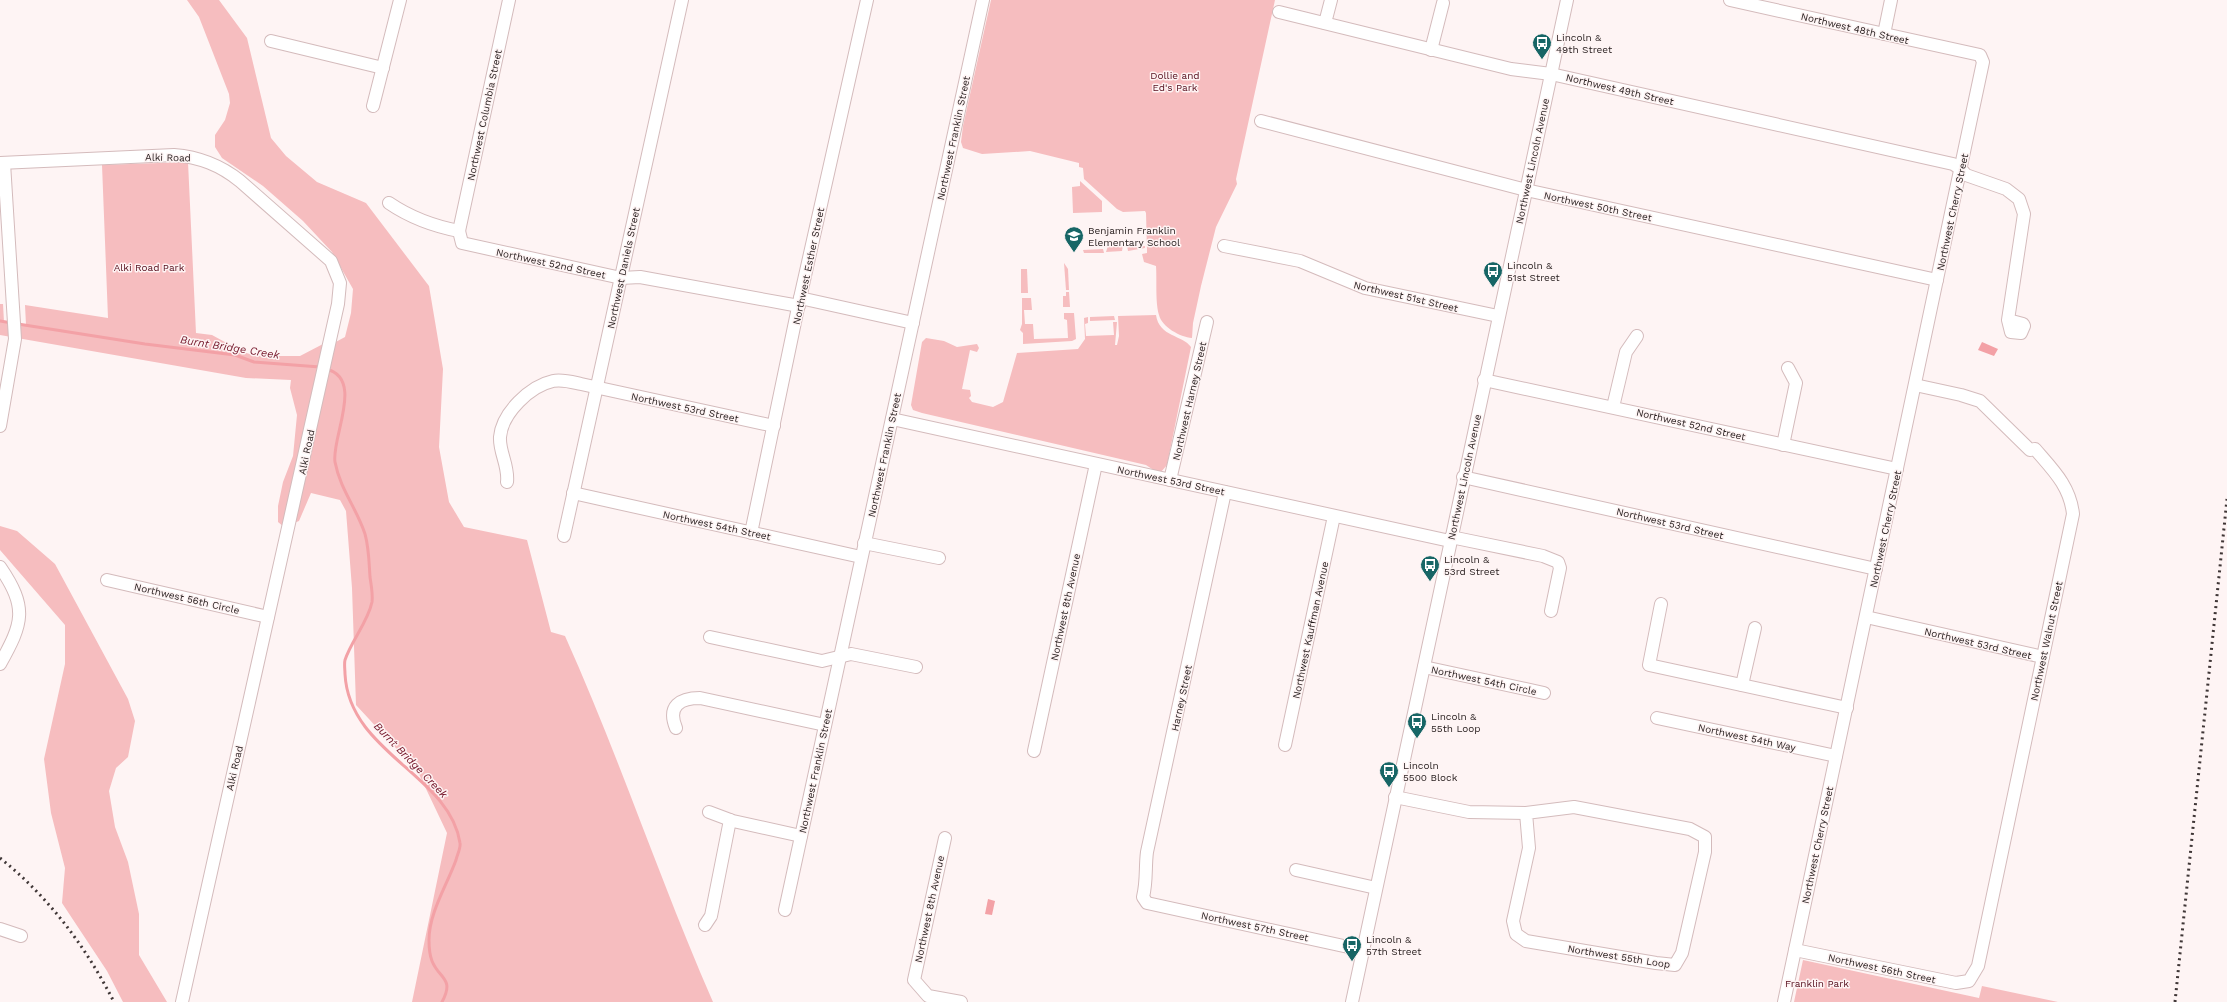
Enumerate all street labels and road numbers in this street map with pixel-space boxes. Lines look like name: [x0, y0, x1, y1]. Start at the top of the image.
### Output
street label: Northwest 48th Street: [1800, 11, 1911, 46]
street label: Northwest Columbia Street: [465, 48, 504, 182]
street label: Northwest 49th Street: [1565, 72, 1676, 107]
street label: Northwest Franklin Street: [935, 74, 972, 201]
street label: Northwest Lincoln Avenue: [1514, 97, 1551, 225]
street label: Alki Road: [145, 152, 191, 163]
street label: Northwest Cherry Street: [1935, 152, 1970, 272]
street label: Northwest 50th Street: [1543, 190, 1654, 223]
street label: Northwest Daniels Street: [605, 206, 642, 330]
street label: Northwest Esther Street: [791, 206, 826, 326]
street label: Northwest 52nd Street: [495, 246, 608, 281]
street label: Northwest 51st Street: [1353, 279, 1460, 314]
street label: Northwest Harney Street: [1170, 340, 1209, 461]
street label: Northwest 53rd Street: [630, 391, 740, 424]
street label: Northwest Franklin Street: [866, 391, 903, 518]
street label: Northwest 52nd Street: [1635, 407, 1747, 443]
street label: Northwest Lincoln Avenue: [1446, 413, 1483, 541]
street label: Alki Road: [296, 429, 317, 476]
street label: Northwest 53rd Street: [1116, 464, 1226, 497]
street label: Northwest Cherry Street: [1868, 469, 1903, 589]
street label: Northwest 53rd Street: [1615, 506, 1725, 541]
street label: Northwest 54th Street: [662, 509, 773, 542]
street label: Northwest 8th Avenue: [1049, 552, 1082, 662]
street label: Northwest Kauffman Avenue: [1291, 560, 1330, 700]
street label: Northwest Walnut Street: [2028, 580, 2065, 702]
street label: Northwest 56th Circle: [133, 581, 241, 616]
street label: Northwest 53rd Street: [1923, 626, 2033, 661]
street label: Harney Street: [1169, 663, 1194, 732]
street label: Northwest 54th Circle: [1430, 664, 1538, 697]
street label: Northwest Franklin Street: [797, 707, 834, 834]
street label: Northwest 54th Way: [1697, 722, 1797, 753]
street label: Alki Road: [224, 745, 245, 792]
street label: Northwest Cherry Street: [1800, 785, 1835, 905]
street label: Northwest 8th Avenue: [913, 854, 946, 964]
street label: Northwest 57th Street: [1200, 910, 1310, 943]
street label: Northwest 55th Loop: [1567, 943, 1671, 970]
street label: Northwest 56th Street: [1827, 952, 1938, 985]

